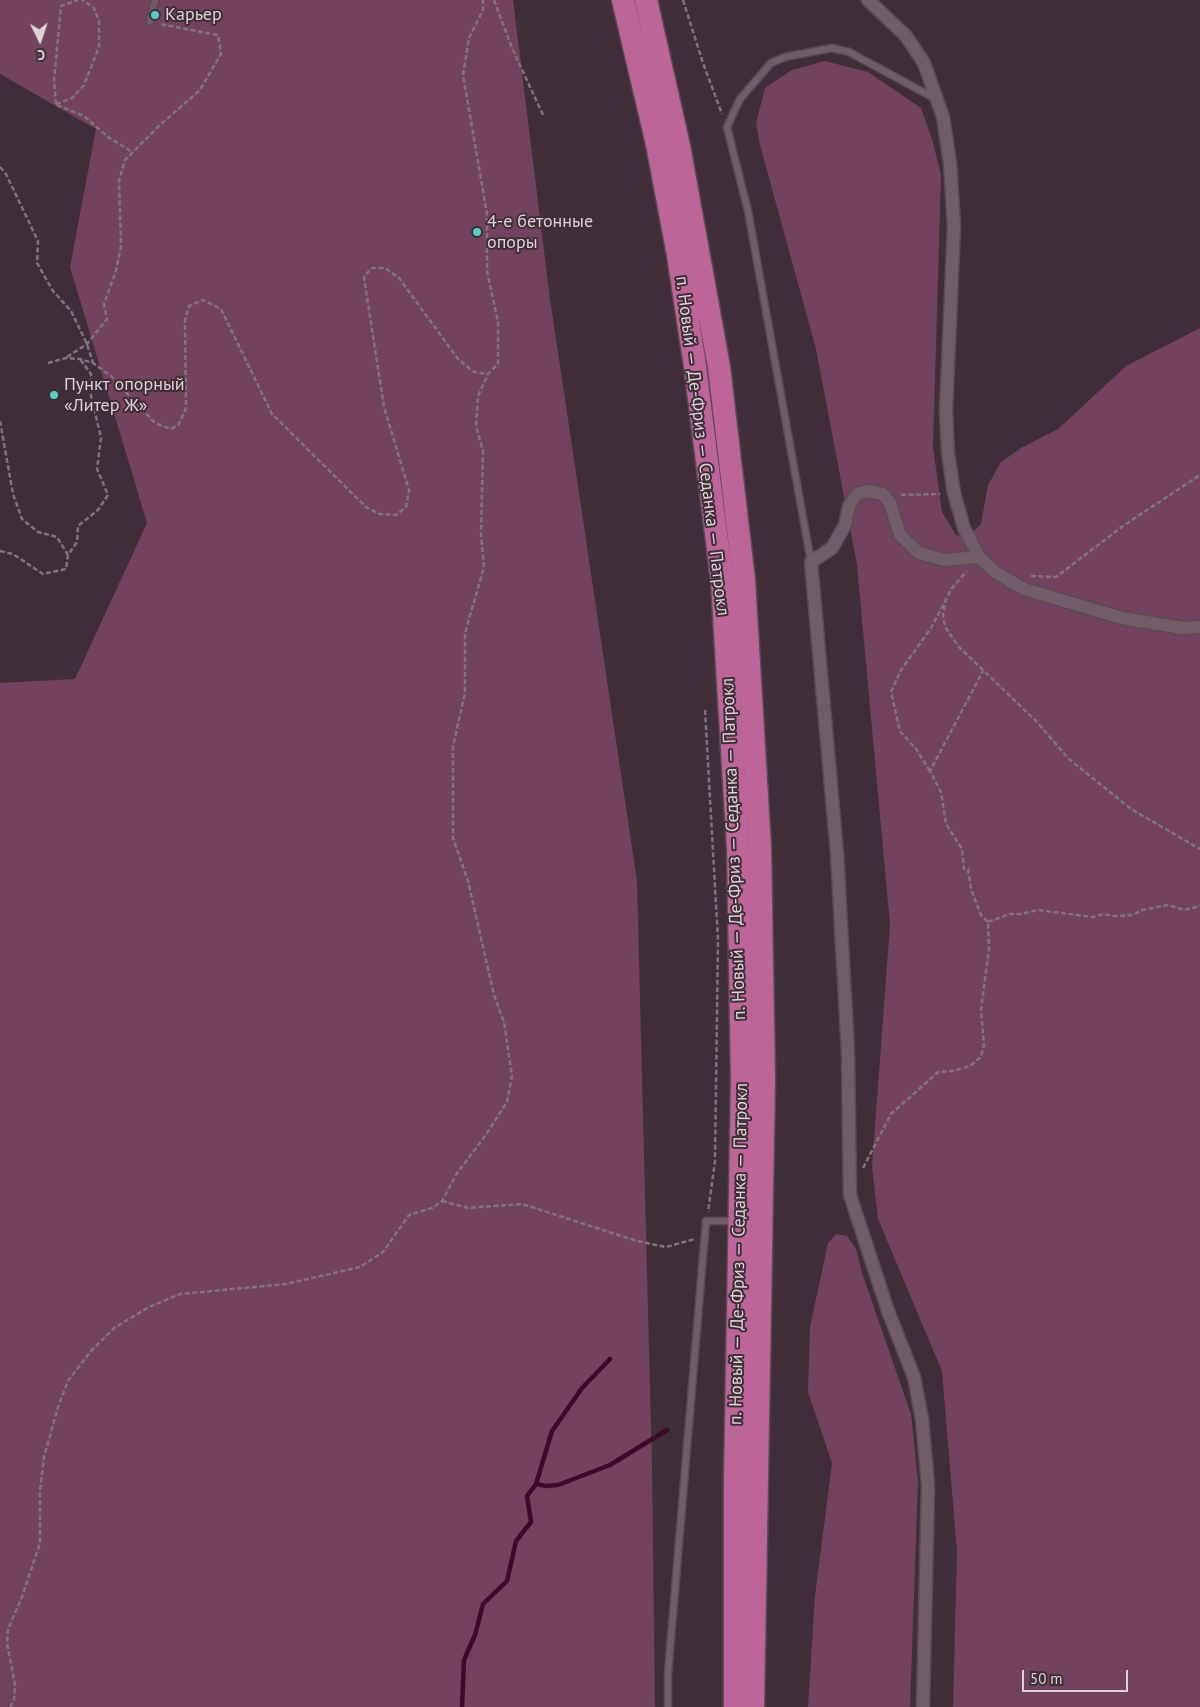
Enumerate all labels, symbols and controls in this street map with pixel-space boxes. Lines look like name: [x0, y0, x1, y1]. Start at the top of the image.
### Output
place label: Карьер: [165, 4, 222, 26]
marker: Карьер: [149, 9, 161, 21]
north arrow: [15, 15, 65, 65]
text: С: [37, 46, 46, 64]
place label: 4-е бетонные опоры: [487, 211, 593, 253]
marker: 4-е бетонные опоры: [471, 226, 483, 238]
street label: п. Новый — Де-Фриз — Седанка — Патрокл: [670, 275, 734, 617]
place label: Пункт опорный «Литер Ж»: [64, 374, 185, 416]
marker: Пункт опорный «Литер Ж»: [48, 389, 60, 401]
street label: п. Новый — Де-Фриз — Седанка — Патрокл: [717, 677, 751, 1021]
street label: п. Новый — Де-Фриз — Седанка — Патрокл: [725, 1083, 753, 1425]
scale bar: [1025, 1660, 1131, 1692]
text: 50 m: [1030, 1669, 1063, 1688]

